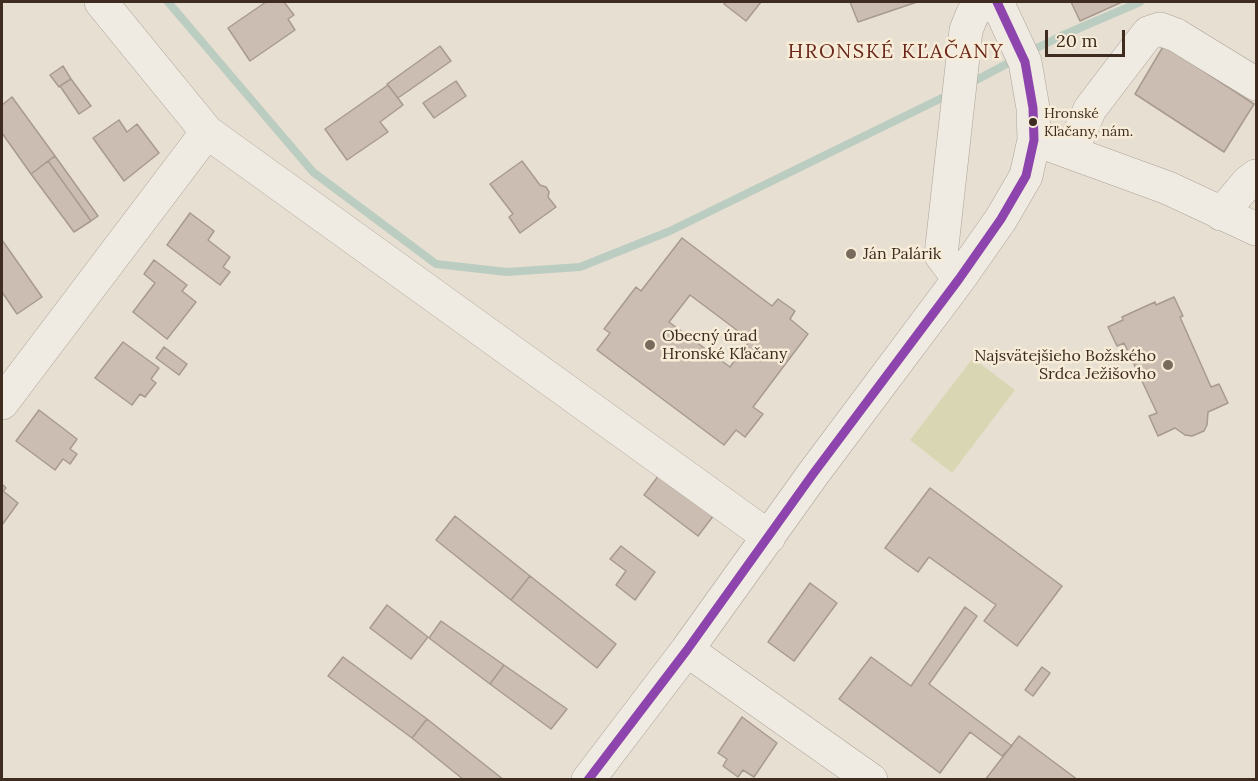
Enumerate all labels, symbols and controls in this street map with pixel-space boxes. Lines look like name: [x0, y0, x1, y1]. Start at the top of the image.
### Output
scale bar: [1048, 18, 1128, 56]
text: 20 m: [1056, 29, 1098, 52]
district label: HRONSKÉ KĽAČANY: [788, 40, 1004, 64]
place label: Hronské Kľačany, nám.: [1044, 106, 1133, 138]
marker: Hronské Kľačany, nám.: [1027, 116, 1039, 128]
place label: Ján Palárik: [863, 244, 941, 264]
marker: Ján Palárik: [844, 247, 858, 261]
place label: Obecný úrad Hronské Kľačany: [662, 326, 787, 364]
marker: Obecný úrad Hronské Kľačany: [643, 338, 657, 352]
place label: Najsvätejšieho Božského Srdca Ježišovho: [974, 346, 1156, 384]
marker: Najsvätejšieho Božského Srdca Ježišovho: [1161, 358, 1175, 372]

